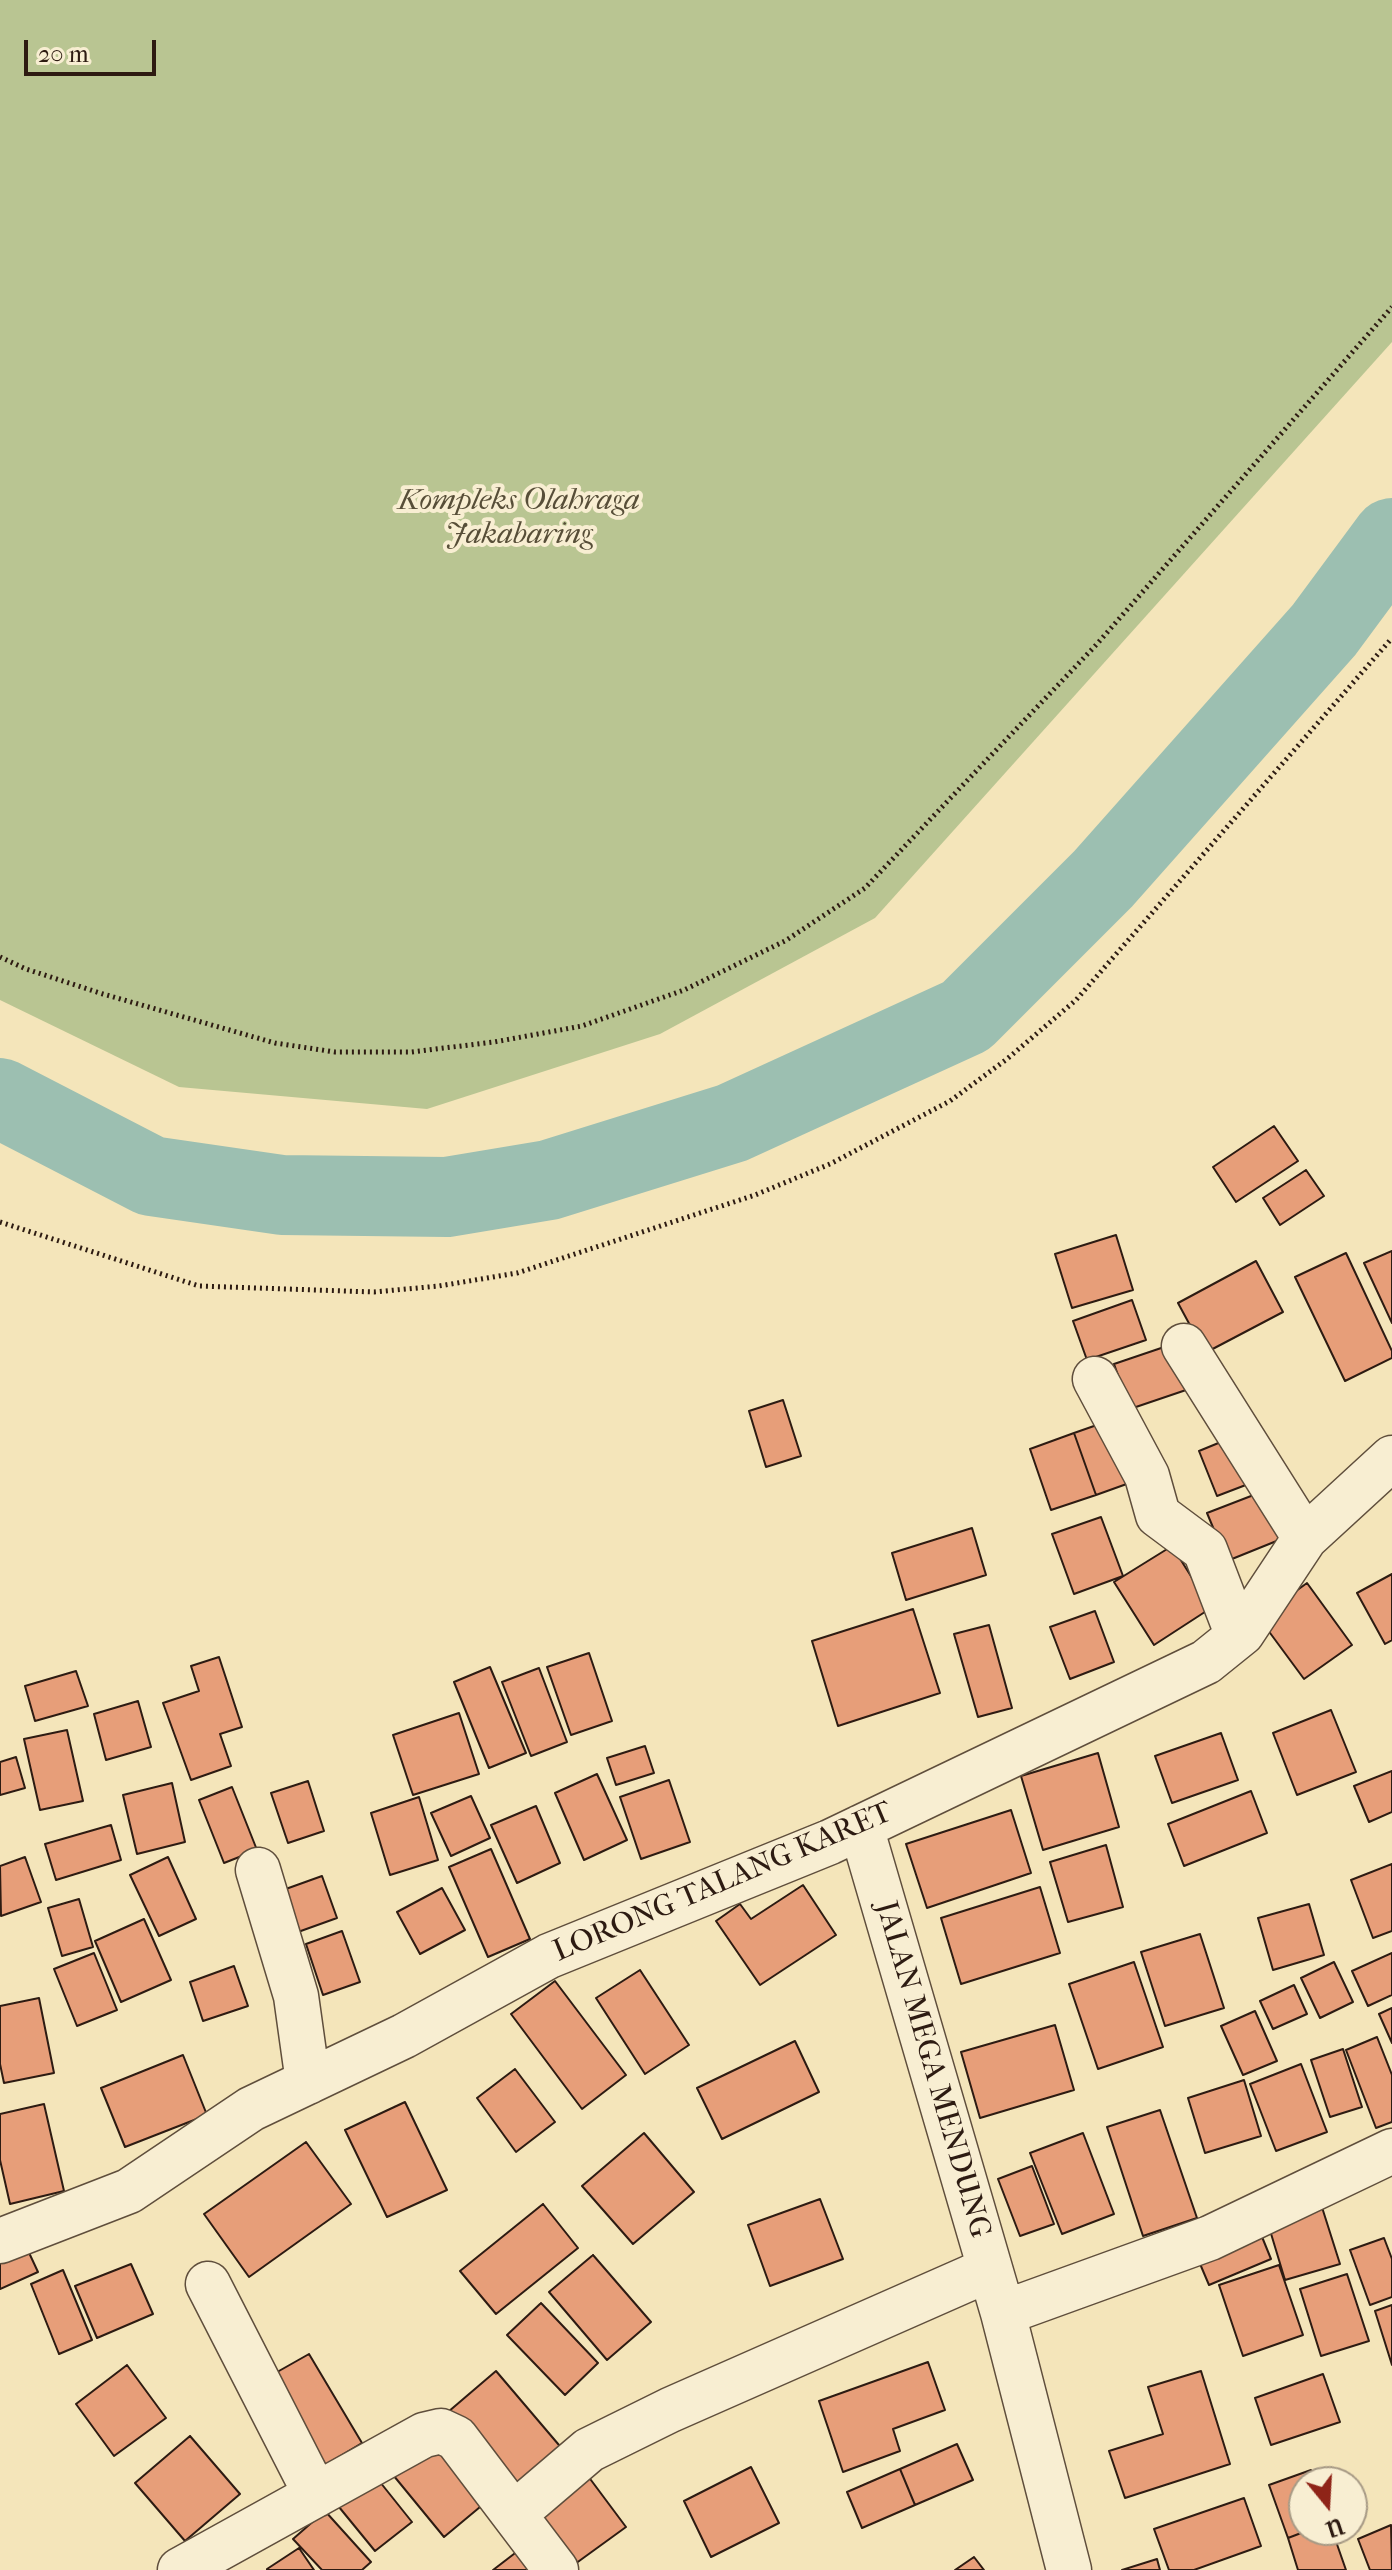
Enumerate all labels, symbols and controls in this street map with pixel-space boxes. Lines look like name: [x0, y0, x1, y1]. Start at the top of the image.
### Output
scale bar: [28, 24, 160, 74]
text: 20 m: [38, 40, 89, 68]
park label: Kompleks Olahraga Jakabaring: [398, 484, 640, 554]
street label: LORONG TALANG KARET: [548, 1795, 898, 1971]
street label: JALAN MEGA MENDUNG: [867, 1897, 997, 2243]
north arrow: [1288, 2466, 1368, 2546]
text: U: [1323, 2512, 1347, 2542]

